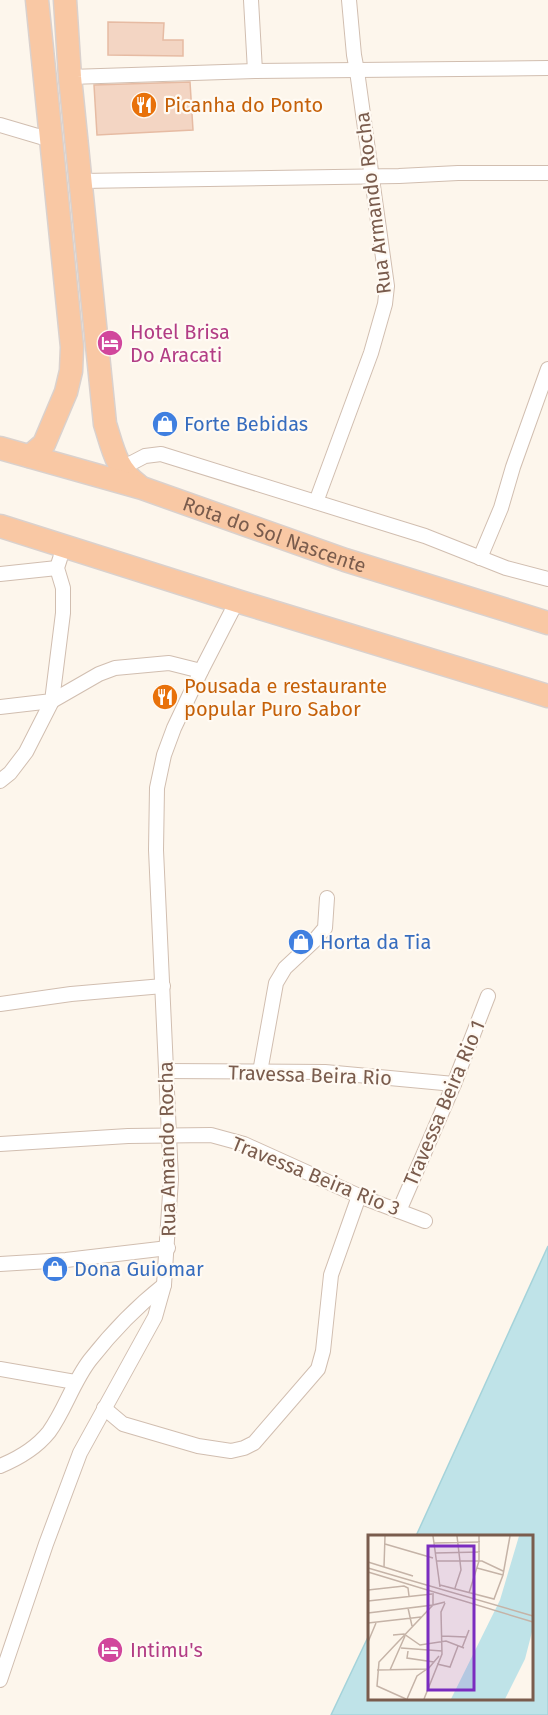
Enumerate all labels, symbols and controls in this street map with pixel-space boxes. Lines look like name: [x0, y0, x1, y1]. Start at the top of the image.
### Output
restaurant icon: Picanha do Ponto: [129, 90, 159, 120]
place label: Picanha do Ponto: [164, 93, 323, 117]
street label: Rua Armando Rocha: [350, 111, 396, 295]
place label: Hotel Brisa Do Aracati: [130, 320, 230, 367]
hotel icon: Hotel Brisa Do Aracati: [95, 328, 125, 358]
shop icon: Forte Bebidas: [150, 409, 180, 439]
place label: Forte Bebidas: [184, 412, 308, 436]
street label: Rota do Sol Nascente: [179, 491, 369, 578]
place label: Pousada e restaurante popular Puro Sabor: [184, 674, 387, 721]
restaurant icon: Pousada e restaurante popular Puro Sabor: [150, 682, 180, 712]
shop icon: Horta da Tia: [286, 927, 316, 957]
place label: Horta da Tia: [320, 930, 431, 954]
street label: Travessa Beira Rio 1: [398, 1017, 490, 1189]
street label: Travessa Beira Rio: [228, 1060, 392, 1090]
street label: Rua Amando Rocha: [153, 1061, 181, 1237]
street label: Travessa Beira Rio 3: [228, 1131, 404, 1221]
shop icon: Dona Guiomar: [40, 1254, 70, 1284]
place label: Dona Guiomar: [74, 1257, 204, 1281]
inset map: [368, 1535, 533, 1700]
hotel icon: Intimu's: [95, 1635, 125, 1665]
place label: Intimu's: [130, 1638, 203, 1662]

